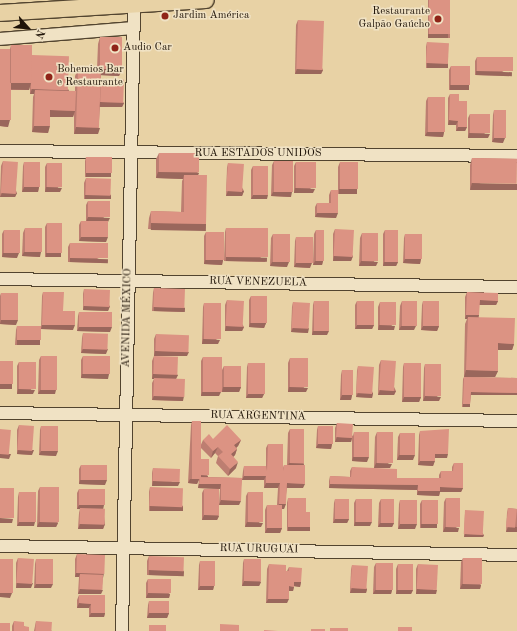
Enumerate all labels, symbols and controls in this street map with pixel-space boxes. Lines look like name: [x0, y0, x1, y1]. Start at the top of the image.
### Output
place label: Restaurante Galpão Gaúcho: [359, 6, 430, 32]
north arrow: [8, 8, 48, 48]
place label: Jardim América: [173, 9, 249, 23]
marker: Jardim América: [160, 11, 170, 21]
marker: Restaurante Galpão Gaúcho: [433, 14, 443, 24]
text: N: [32, 27, 46, 40]
place label: Audio Car: [123, 41, 172, 55]
marker: Audio Car: [110, 43, 120, 53]
place label: Bohemios Bar e Restaurante: [57, 64, 124, 90]
marker: Bohemios Bar e Restaurante: [44, 72, 54, 82]
street label: RUA ESTADOS UNIDOS: [195, 147, 321, 161]
street label: AVENIDA MÉXICO: [121, 268, 135, 368]
street label: RUA VENEZUELA: [209, 276, 307, 290]
street label: RUA ARGENTINA: [210, 410, 306, 424]
street label: RUA URUGUAI: [219, 543, 299, 557]

